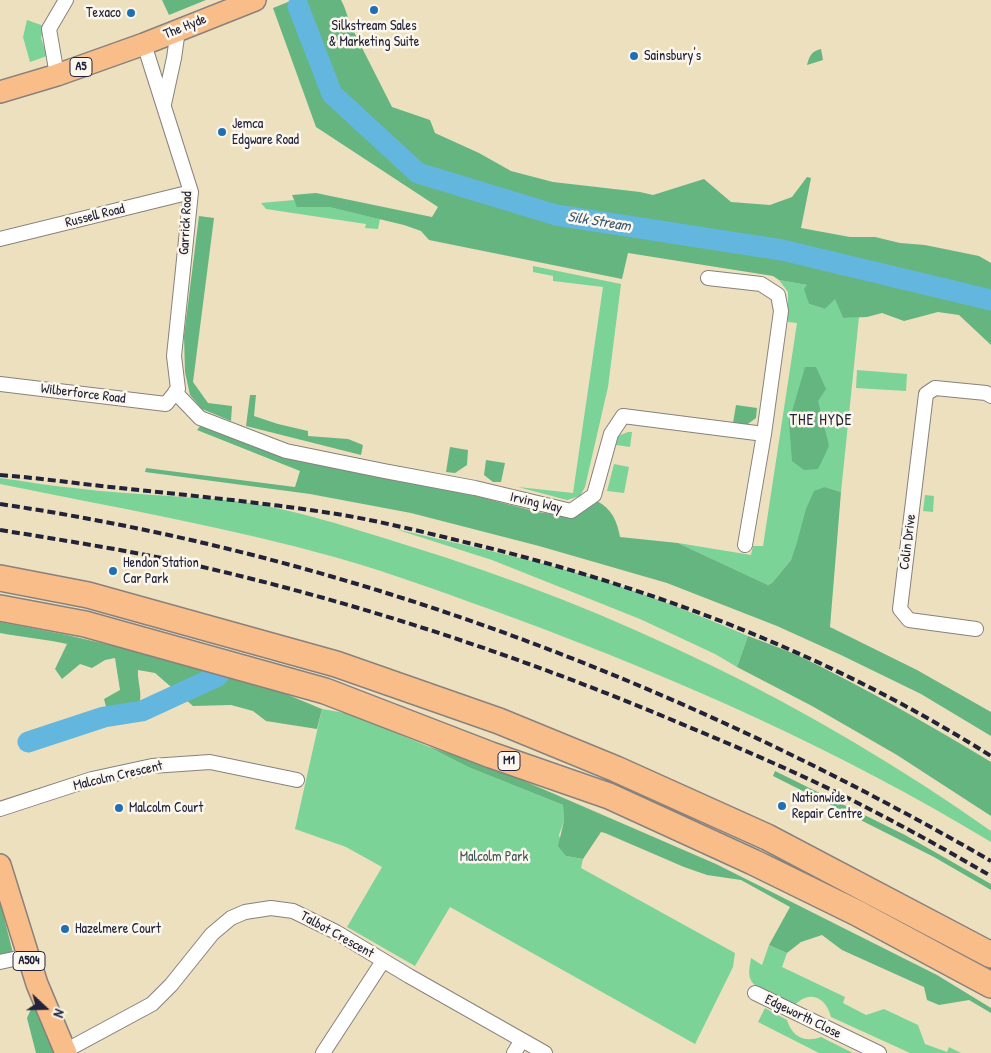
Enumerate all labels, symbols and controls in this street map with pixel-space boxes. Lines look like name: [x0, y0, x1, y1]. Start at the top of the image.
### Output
marker: Silkstream Sales & Marketing Suite: [368, 4, 380, 16]
place label: Texaco: [86, 5, 121, 21]
marker: Texaco: [125, 7, 137, 19]
street label: The Hyde: [161, 11, 209, 43]
place label: Silkstream Sales & Marketing Suite: [329, 18, 419, 50]
place label: Sainsbury's: [644, 48, 701, 64]
marker: Sainsbury's: [628, 50, 640, 62]
road number: A5: [70, 58, 92, 76]
place label: Jemca Edgware Road: [232, 116, 299, 148]
marker: Jemca Edgware Road: [216, 126, 228, 138]
street label: Garrick Road: [176, 191, 196, 255]
street label: Russell Road: [64, 201, 126, 231]
water label: Silk Stream: [566, 208, 632, 236]
street label: Wilberforce Road: [40, 380, 126, 408]
district label: THE HYDE: [789, 411, 853, 431]
street label: Irving Way: [508, 489, 564, 517]
street label: Colin Drive: [896, 513, 920, 571]
place label: Hendon Station Car Park: [123, 555, 199, 588]
marker: Hendon Station Car Park: [107, 565, 119, 577]
road number: M1: [498, 751, 520, 770]
street label: Malcolm Crescent: [72, 758, 164, 794]
place label: Nationwide Repair Centre: [792, 790, 863, 822]
place label: Malcolm Court: [129, 800, 203, 816]
marker: Nationwide Repair Centre: [776, 800, 788, 812]
marker: Malcolm Court: [113, 802, 125, 814]
park label: Malcolm Park: [460, 849, 528, 865]
street label: Talbot Crescent: [297, 908, 377, 962]
place label: Hazelmere Court: [75, 921, 161, 937]
marker: Hazelmere Court: [59, 923, 71, 935]
road number: A504: [13, 951, 45, 970]
north arrow: [20, 983, 70, 1033]
street label: Edgeworth Close: [762, 991, 844, 1043]
text: N: [49, 1007, 70, 1020]

